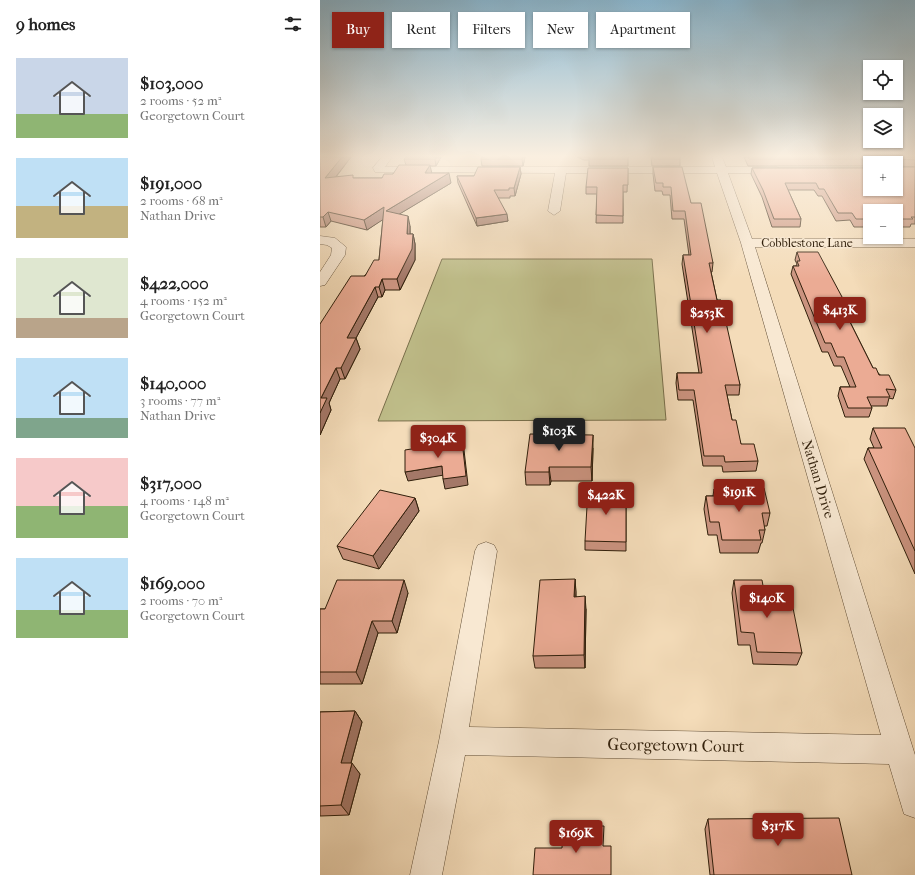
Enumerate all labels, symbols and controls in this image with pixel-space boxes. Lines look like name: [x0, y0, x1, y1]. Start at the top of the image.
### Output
chip: Buy: [332, 12, 384, 48]
chip: Rent: [392, 12, 450, 48]
chip: Filters: [458, 12, 525, 48]
chip: New: [533, 12, 588, 48]
chip: Apartment: [596, 12, 690, 48]
icon: filters: [282, 13, 304, 35]
text: 9 homes: [16, 14, 75, 34]
map controls: [863, 60, 903, 244]
button: locate: [863, 60, 903, 100]
text: $103,000: [140, 73, 203, 93]
icon: home: [48, 74, 96, 122]
text: 2 rooms · 52 m²: [140, 93, 221, 108]
text: Georgetown Court: [140, 108, 245, 123]
button: layers: [863, 108, 903, 148]
button: +: [863, 156, 903, 196]
text: $191,000: [140, 173, 202, 193]
icon: home: [48, 174, 96, 222]
text: 2 rooms · 68 m²: [140, 193, 223, 208]
button: −: [863, 204, 903, 244]
text: Nathan Drive: [140, 208, 216, 223]
street label: Cobblestone Lane: [761, 236, 853, 250]
text: $422,000: [140, 273, 209, 293]
icon: home: [48, 274, 96, 322]
text: 4 rooms · 152 m²: [140, 293, 227, 308]
pin: $413K: [812, 297, 868, 331]
pin: $253K: [679, 300, 735, 334]
text: $413K: [823, 302, 857, 317]
text: $253K: [690, 305, 724, 320]
text: Georgetown Court: [140, 308, 245, 323]
text: $140,000: [140, 373, 207, 393]
icon: home: [48, 374, 96, 422]
text: 3 rooms · 77 m²: [140, 393, 220, 408]
text: Nathan Drive: [140, 408, 216, 423]
pin: $103K: [531, 418, 587, 452]
text: $103K: [542, 423, 576, 438]
pin: $304K: [410, 425, 466, 459]
text: $304K: [420, 430, 456, 445]
street label: Nathan Drive: [798, 438, 838, 521]
text: $317,000: [140, 473, 202, 493]
icon: home: [48, 474, 96, 522]
pin: $191K: [711, 479, 767, 513]
pin: $422K: [578, 482, 634, 516]
text: $191K: [723, 484, 755, 499]
text: $422K: [587, 487, 625, 502]
text: 4 rooms · 148 m²: [140, 493, 229, 508]
text: Georgetown Court: [140, 508, 245, 523]
text: $169,000: [140, 573, 205, 593]
icon: home: [48, 574, 96, 622]
pin: $140K: [739, 585, 795, 619]
text: $140K: [749, 590, 785, 605]
text: 2 rooms · 70 m²: [140, 593, 223, 608]
text: Georgetown Court: [140, 608, 245, 623]
street label: Georgetown Court: [607, 734, 745, 756]
pin: $317K: [750, 813, 806, 847]
text: $317K: [762, 818, 794, 833]
pin: $169K: [548, 820, 604, 854]
text: $169K: [558, 825, 594, 840]

